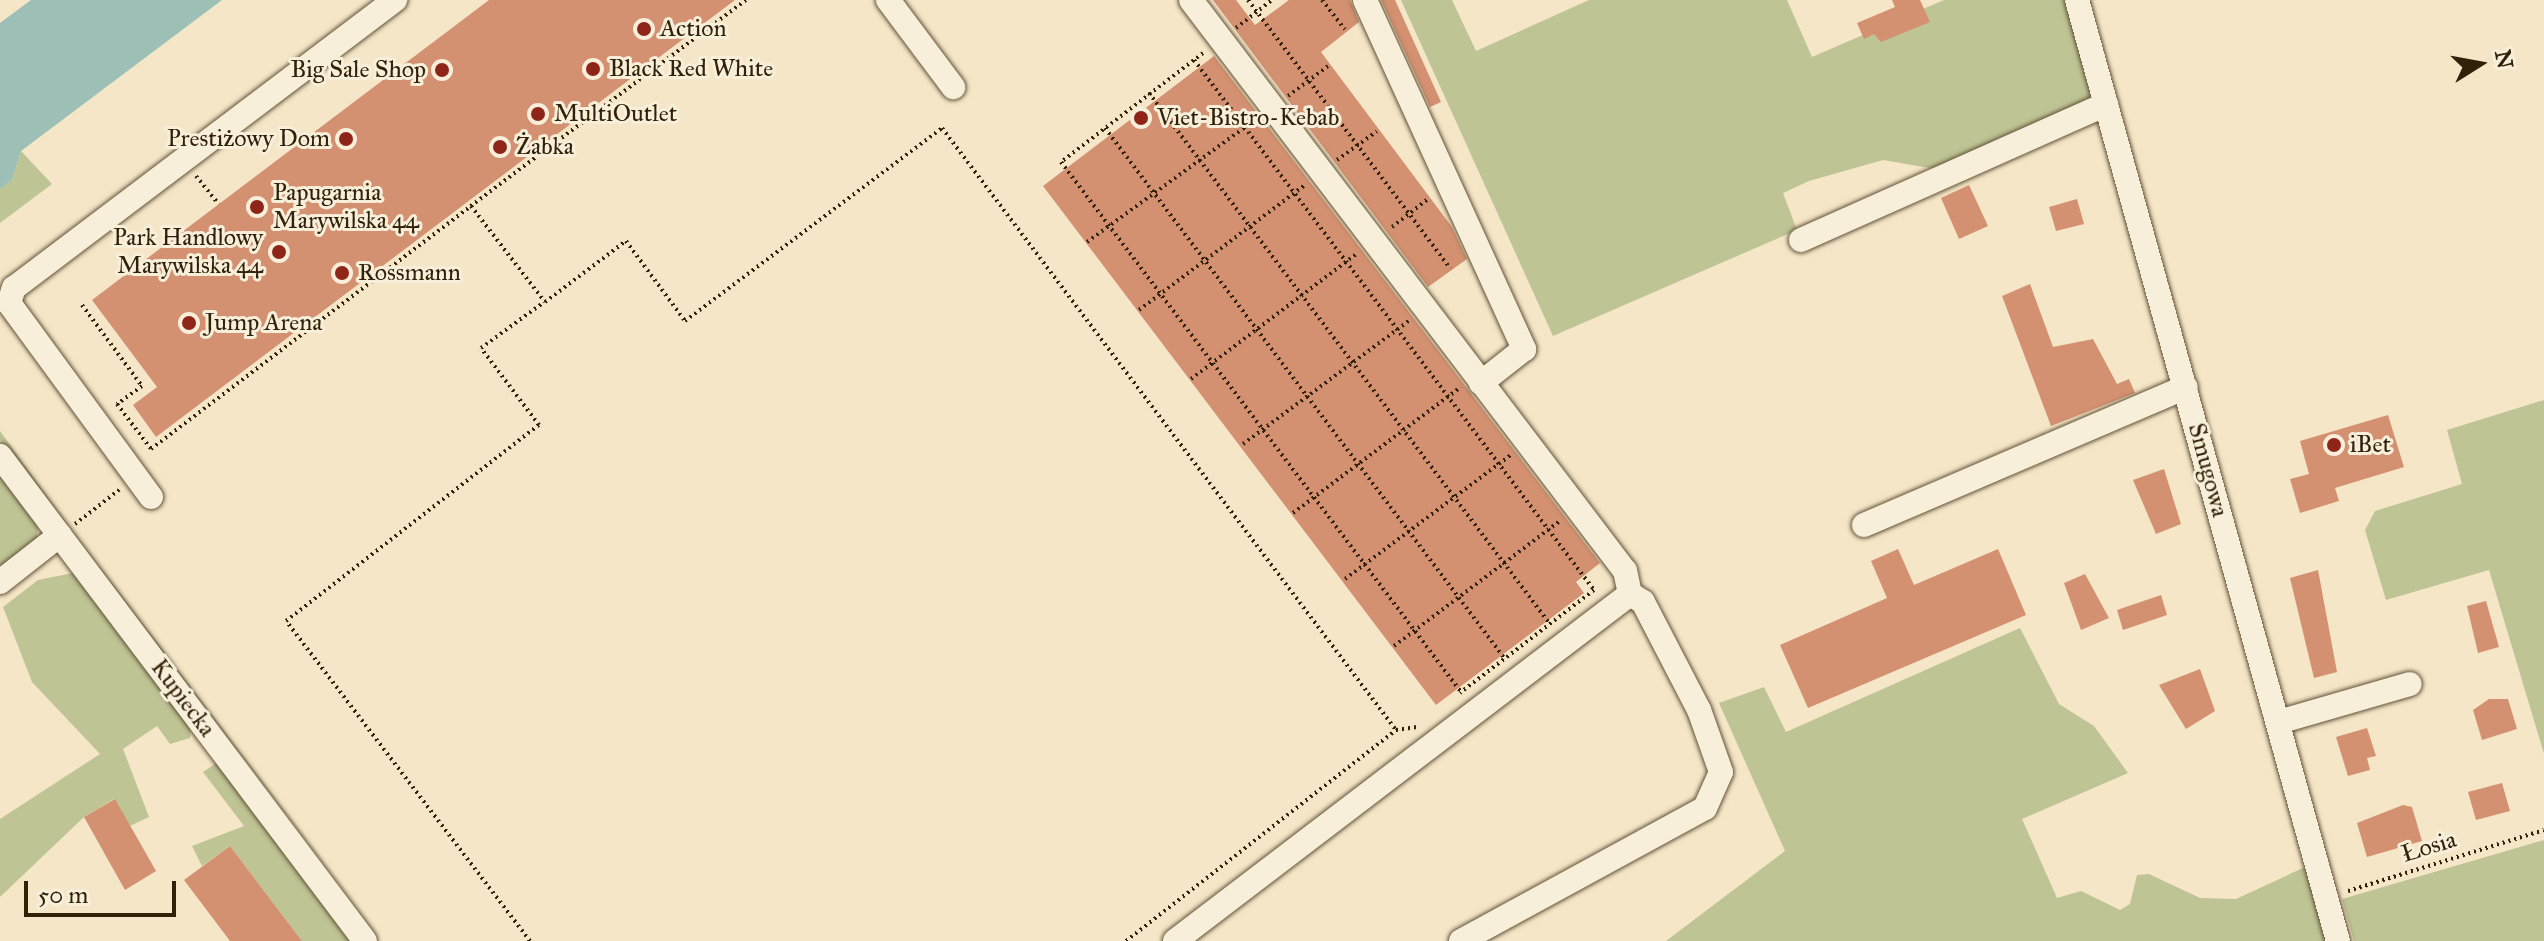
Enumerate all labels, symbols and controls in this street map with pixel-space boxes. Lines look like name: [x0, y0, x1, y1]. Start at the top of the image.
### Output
place label: Action: [660, 15, 726, 43]
marker: Action: [635, 20, 653, 38]
north arrow: [2440, 24, 2520, 104]
text: N: [2489, 48, 2519, 71]
place label: Black Red White: [609, 55, 773, 83]
place label: Big Sale Shop: [290, 56, 426, 84]
marker: Black Red White: [584, 60, 602, 78]
marker: Big Sale Shop: [433, 61, 451, 79]
place label: MultiOutlet: [554, 100, 677, 128]
place label: Viet-Bistro-Kebab: [1157, 104, 1339, 132]
marker: MultiOutlet: [529, 105, 547, 123]
marker: Viet-Bistro-Kebab: [1132, 109, 1150, 127]
place label: Prestiżowy Dom: [167, 125, 330, 153]
marker: Prestiżowy Dom: [337, 130, 355, 148]
place label: Żabka: [516, 133, 574, 161]
marker: Żabka: [491, 138, 509, 156]
place label: Papugarnia Marywilska 44: [273, 179, 419, 235]
marker: Papugarnia Marywilska 44: [248, 198, 266, 216]
place label: Park Handlowy Marywilska 44: [113, 224, 263, 280]
marker: Park Handlowy Marywilska 44: [270, 243, 288, 261]
place label: Rossmann: [358, 259, 461, 287]
marker: Rossmann: [333, 264, 351, 282]
place label: Jump Arena: [205, 309, 322, 337]
marker: Jump Arena: [180, 314, 198, 332]
street label: Smugowa: [2182, 420, 2234, 520]
place label: iBet: [2350, 431, 2391, 459]
marker: iBet: [2325, 436, 2343, 454]
street label: Kupiecka: [145, 654, 221, 742]
street label: Łosia: [2398, 825, 2460, 869]
scale bar: [28, 865, 180, 915]
text: 50 m: [38, 880, 88, 910]

